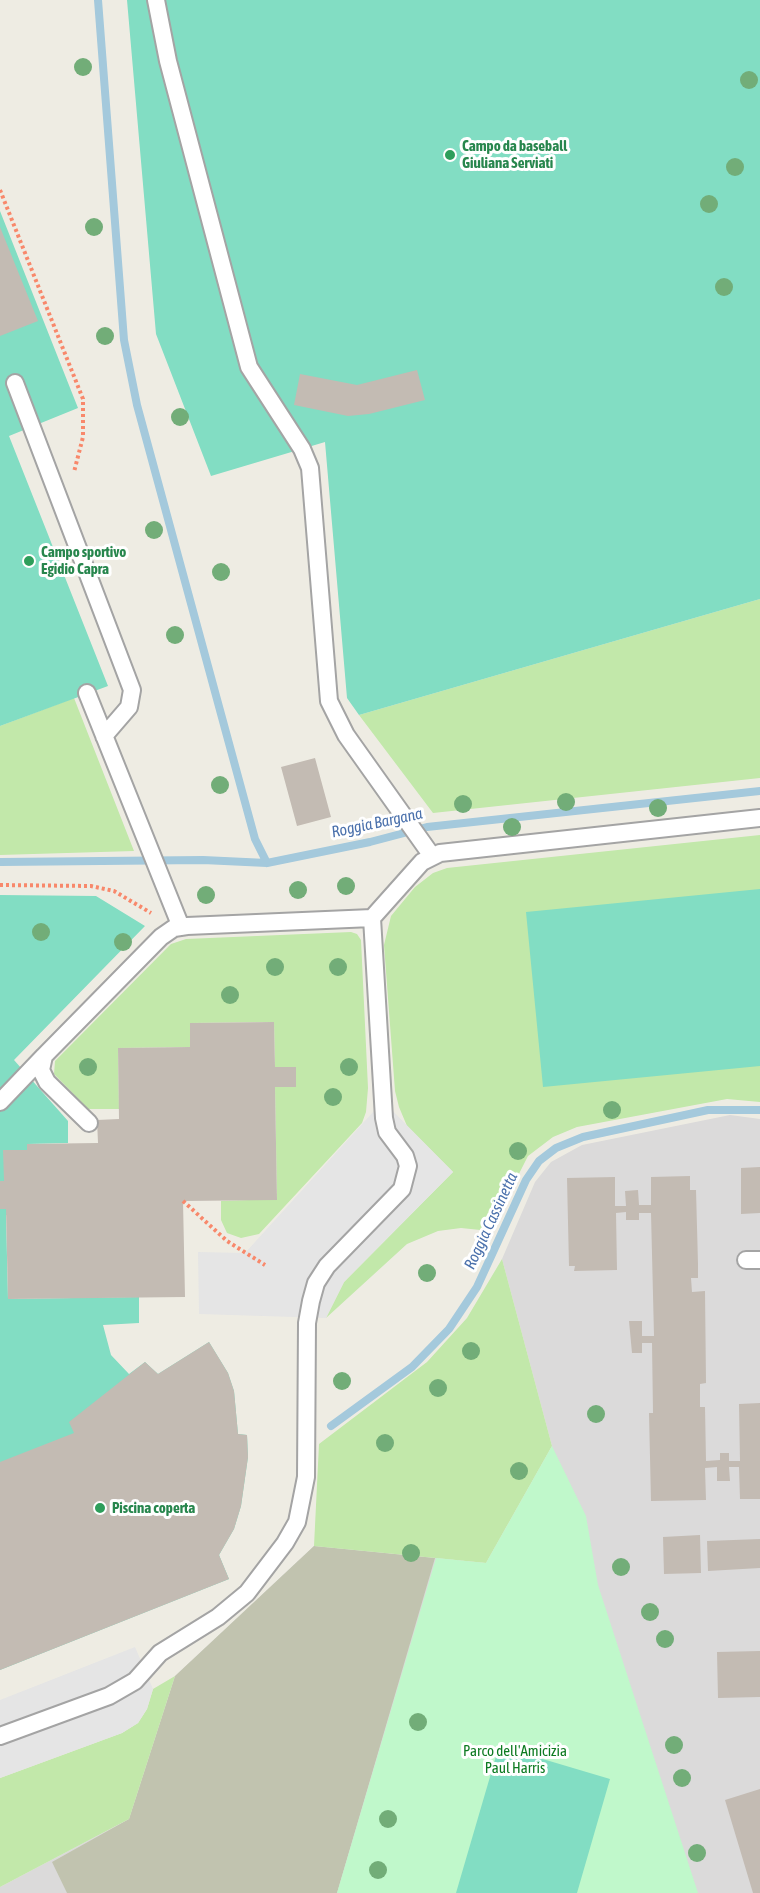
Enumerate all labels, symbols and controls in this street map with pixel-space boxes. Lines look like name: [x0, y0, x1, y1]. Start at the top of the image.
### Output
place label: Campo da baseball Giuliana Serviati: [462, 137, 567, 172]
marker: Campo da baseball Giuliana Serviati: [443, 148, 457, 162]
place label: Campo sportivo Egidio Capra: [41, 543, 126, 578]
marker: Campo sportivo Egidio Capra: [22, 554, 36, 568]
water label: Roggia Bargana: [330, 804, 424, 842]
water label: Roggia Cassinetta: [460, 1169, 522, 1273]
place label: Piscina coperta: [112, 1499, 195, 1517]
marker: Piscina coperta: [93, 1501, 107, 1515]
park label: Parco dell'Amicizia Paul Harris: [463, 1742, 567, 1777]

